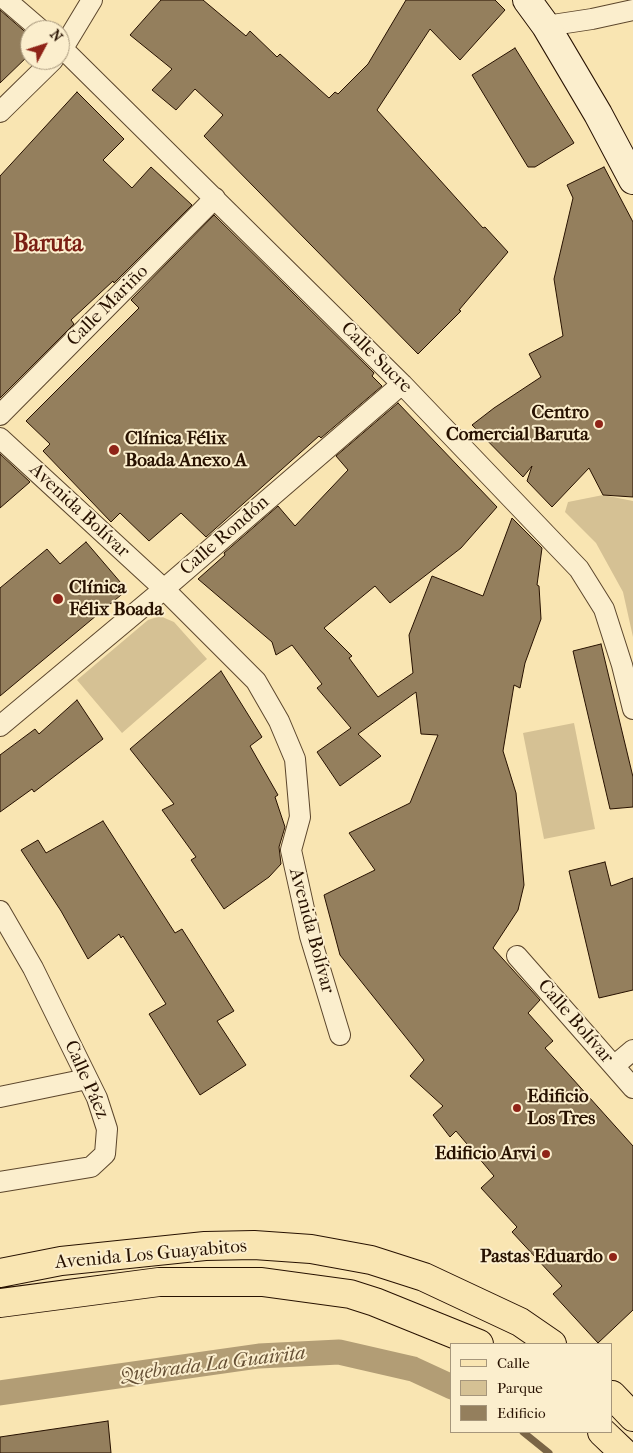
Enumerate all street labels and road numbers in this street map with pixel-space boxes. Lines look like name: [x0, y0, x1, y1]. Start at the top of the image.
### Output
street label: Calle Mariño: [63, 261, 153, 351]
street label: Calle Sucre: [336, 318, 416, 398]
street label: Avenida Bolívar: [24, 459, 134, 563]
street label: Calle Rondón: [176, 491, 274, 581]
street label: Avenida Bolívar: [283, 866, 339, 996]
street label: Calle Bolívar: [532, 975, 618, 1069]
street label: Calle Páez: [59, 1037, 113, 1123]
street label: Avenida Los Guayabitos: [54, 1235, 248, 1275]

